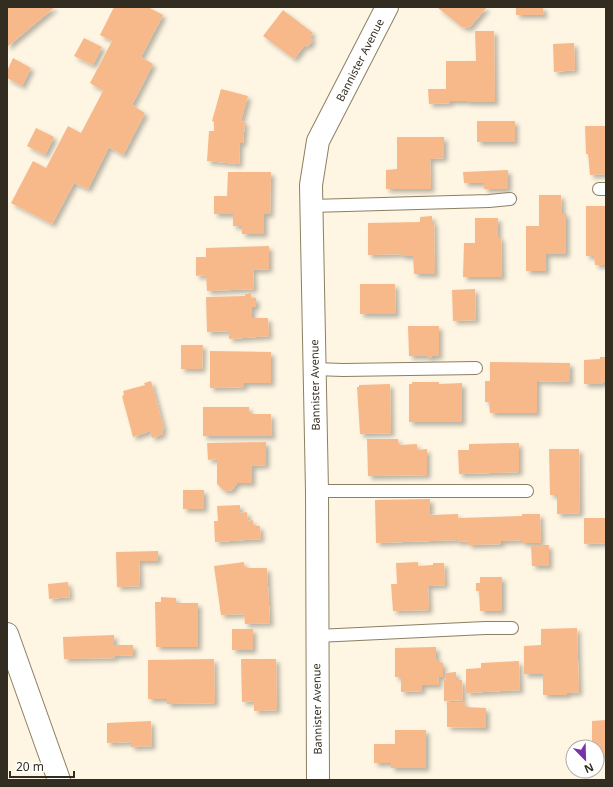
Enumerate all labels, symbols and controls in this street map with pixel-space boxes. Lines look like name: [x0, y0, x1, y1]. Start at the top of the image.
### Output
street label: Bannister Avenue: [332, 16, 387, 104]
street label: Bannister Avenue: [306, 339, 323, 431]
street label: Bannister Avenue: [308, 663, 325, 755]
north arrow: [565, 739, 605, 779]
scale bar: [10, 753, 74, 779]
text: 20 m: [16, 758, 44, 775]
text: N: [582, 760, 596, 777]

